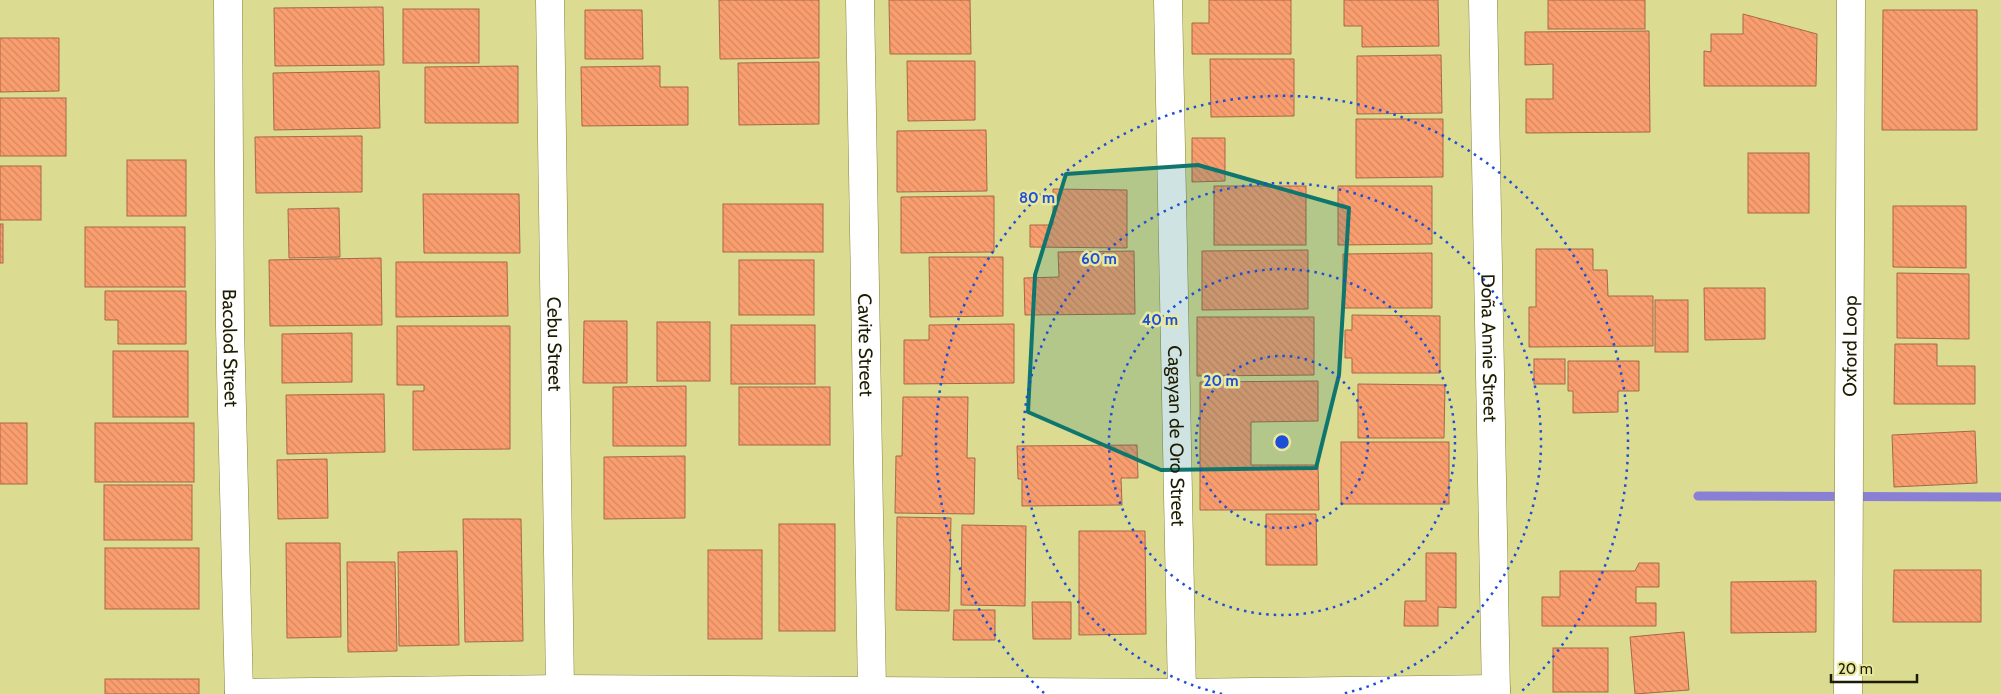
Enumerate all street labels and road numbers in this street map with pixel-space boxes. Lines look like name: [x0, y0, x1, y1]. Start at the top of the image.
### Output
street label: Doña Annie Street: [1477, 274, 1502, 423]
street label: Bacolod Street: [218, 289, 243, 408]
street label: Cavite Street: [854, 293, 878, 397]
street label: Oxford Loop: [1838, 295, 1861, 397]
street label: Cebu Street: [543, 296, 567, 392]
street label: Cagayan de Oro Street: [1163, 345, 1190, 527]

